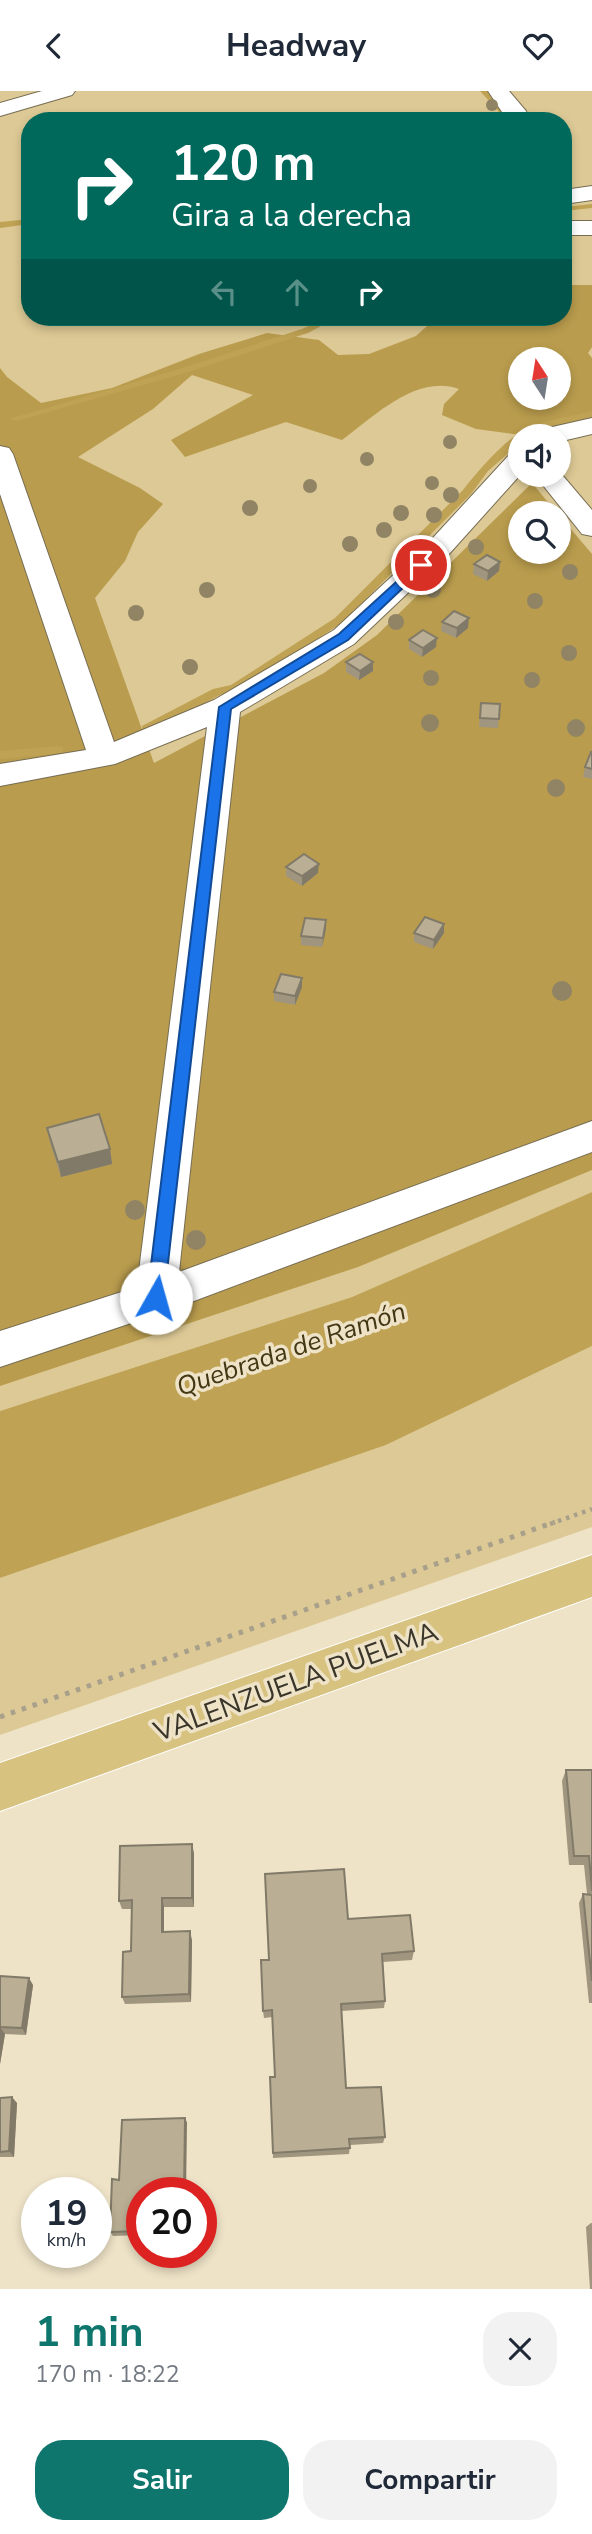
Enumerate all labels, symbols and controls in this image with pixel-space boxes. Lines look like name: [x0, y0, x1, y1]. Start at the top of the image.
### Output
text: Headway: [226, 24, 366, 67]
icon: back: [35, 27, 73, 65]
icon: heart: [519, 27, 557, 65]
text: 120 m: [171, 130, 315, 197]
icon: right: [56, 140, 147, 231]
text: Gira a la derecha: [171, 194, 412, 237]
icon: left: [205, 273, 243, 311]
icon: ahead: [278, 273, 316, 311]
icon: right: [351, 273, 389, 311]
north arrow: [508, 347, 570, 409]
map controls: [508, 347, 571, 564]
button: sound: [508, 424, 571, 487]
button: search: [508, 501, 571, 564]
pin: [391, 535, 451, 595]
icon: arrive: [402, 546, 440, 584]
position arrow: [119, 1261, 193, 1335]
water label: Quebrada de Ramón: [172, 1293, 410, 1405]
street label: VALENZUELA PUELMA: [148, 1613, 443, 1751]
speed limit sign: 20: [126, 2177, 217, 2268]
text: 19: [45, 2190, 88, 2237]
text: km/h: [47, 2228, 86, 2252]
text: 1 min: [35, 2304, 144, 2361]
button: close: [483, 2312, 557, 2386]
text: 170 m · 18:22: [35, 2359, 180, 2390]
button: Salir: [35, 2440, 289, 2520]
button: Compartir: [303, 2440, 557, 2520]

